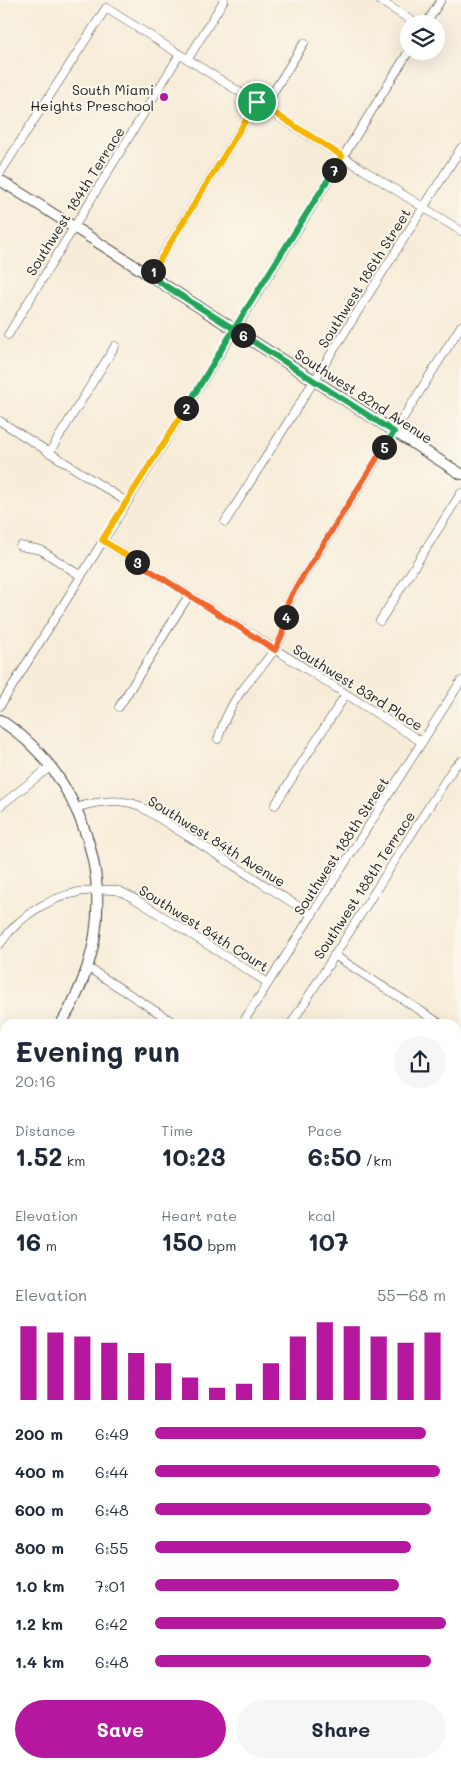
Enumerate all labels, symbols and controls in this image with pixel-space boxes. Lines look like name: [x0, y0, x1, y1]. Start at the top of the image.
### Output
map controls: [400, 15, 445, 60]
button: layers: [400, 15, 445, 60]
place label: South Miami Heights Preschool: [30, 80, 154, 115]
pin: [236, 81, 278, 123]
icon: arrive: [243, 88, 271, 116]
marker: South Miami Heights Preschool: [158, 91, 170, 103]
street label: Southwest 184th Terrace: [21, 123, 129, 279]
pin: 7: [322, 158, 346, 182]
text: 7: [331, 161, 338, 180]
street label: Southwest 186th Street: [313, 205, 415, 351]
pin: 1: [140, 258, 166, 284]
text: 1: [150, 262, 157, 281]
pin: 6: [230, 322, 256, 348]
text: 6: [239, 326, 248, 345]
street label: Southwest 82nd Avenue: [291, 344, 437, 448]
pin: 2: [174, 396, 198, 420]
text: 2: [183, 399, 190, 418]
pin: 5: [372, 434, 396, 460]
text: 5: [380, 438, 389, 457]
pin: 3: [124, 550, 150, 574]
text: 3: [133, 553, 142, 572]
pin: 4: [274, 604, 298, 630]
text: 4: [282, 608, 291, 627]
street label: Southwest 83rd Place: [290, 639, 426, 735]
street label: Southwest 188th Street: [289, 773, 393, 919]
street label: Southwest 84th Avenue: [145, 791, 289, 891]
street label: Southwest 188th Terrace: [309, 807, 419, 963]
street label: Southwest 84th Court: [136, 880, 272, 976]
text: Evening run: [15, 1033, 180, 1069]
button: share: [394, 1036, 446, 1088]
text: 20:16: [15, 1070, 56, 1091]
text: Distance: [15, 1121, 75, 1140]
text: Time: [161, 1121, 193, 1140]
text: Pace: [308, 1121, 342, 1140]
text: 1.52: [15, 1140, 62, 1172]
text: 10:23: [161, 1140, 225, 1172]
text: 6:50: [308, 1140, 361, 1172]
text: km: [62, 1151, 85, 1170]
text: /km: [361, 1151, 392, 1170]
text: Elevation: [15, 1206, 78, 1225]
text: Heart rate: [161, 1206, 237, 1225]
text: kcal: [308, 1206, 336, 1225]
text: 16: [15, 1225, 41, 1257]
text: 150: [161, 1225, 203, 1257]
text: 107: [308, 1225, 349, 1257]
text: m: [41, 1236, 57, 1255]
text: bpm: [203, 1236, 236, 1255]
text: Elevation: [15, 1284, 87, 1305]
text: 55–68 m: [377, 1284, 446, 1305]
text: 200 m: [15, 1423, 63, 1444]
text: 6:49: [95, 1423, 128, 1444]
text: 400 m: [15, 1461, 64, 1482]
text: 6:44: [95, 1461, 128, 1482]
text: 600 m: [15, 1499, 64, 1520]
text: 6:48: [95, 1499, 129, 1520]
text: 800 m: [15, 1537, 64, 1558]
text: 6:55: [95, 1537, 128, 1558]
text: 1.0 km: [15, 1575, 64, 1596]
text: 7:01: [95, 1575, 126, 1596]
text: 1.2 km: [15, 1613, 63, 1634]
text: 6:42: [95, 1613, 128, 1634]
text: 1.4 km: [15, 1651, 64, 1672]
text: 6:48: [95, 1651, 129, 1672]
button: Save: [15, 1700, 226, 1758]
button: Share: [236, 1700, 446, 1758]

